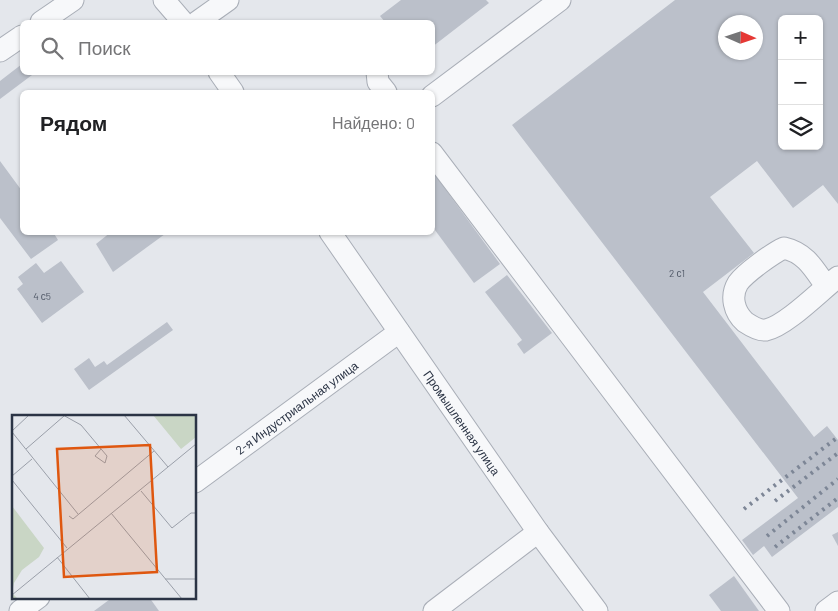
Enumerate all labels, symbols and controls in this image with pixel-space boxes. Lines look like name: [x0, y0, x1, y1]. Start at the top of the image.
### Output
north arrow: [718, 15, 763, 60]
map controls: [778, 15, 823, 150]
button: +: [778, 15, 823, 60]
search box: [20, 20, 435, 75]
icon: search: [38, 34, 66, 62]
text: Поиск: [78, 36, 131, 59]
button: −: [778, 60, 823, 105]
button: layers: [778, 105, 823, 150]
text: Рядом: [40, 110, 107, 135]
text: Найдено: 0: [332, 113, 415, 132]
house number: 2 с1: [669, 267, 685, 279]
house number: 4 с5: [33, 290, 51, 302]
street label: 2-я Индустриальная улица: [233, 358, 361, 457]
street label: Промышленная улица: [421, 368, 503, 478]
inset map: [12, 415, 196, 598]

